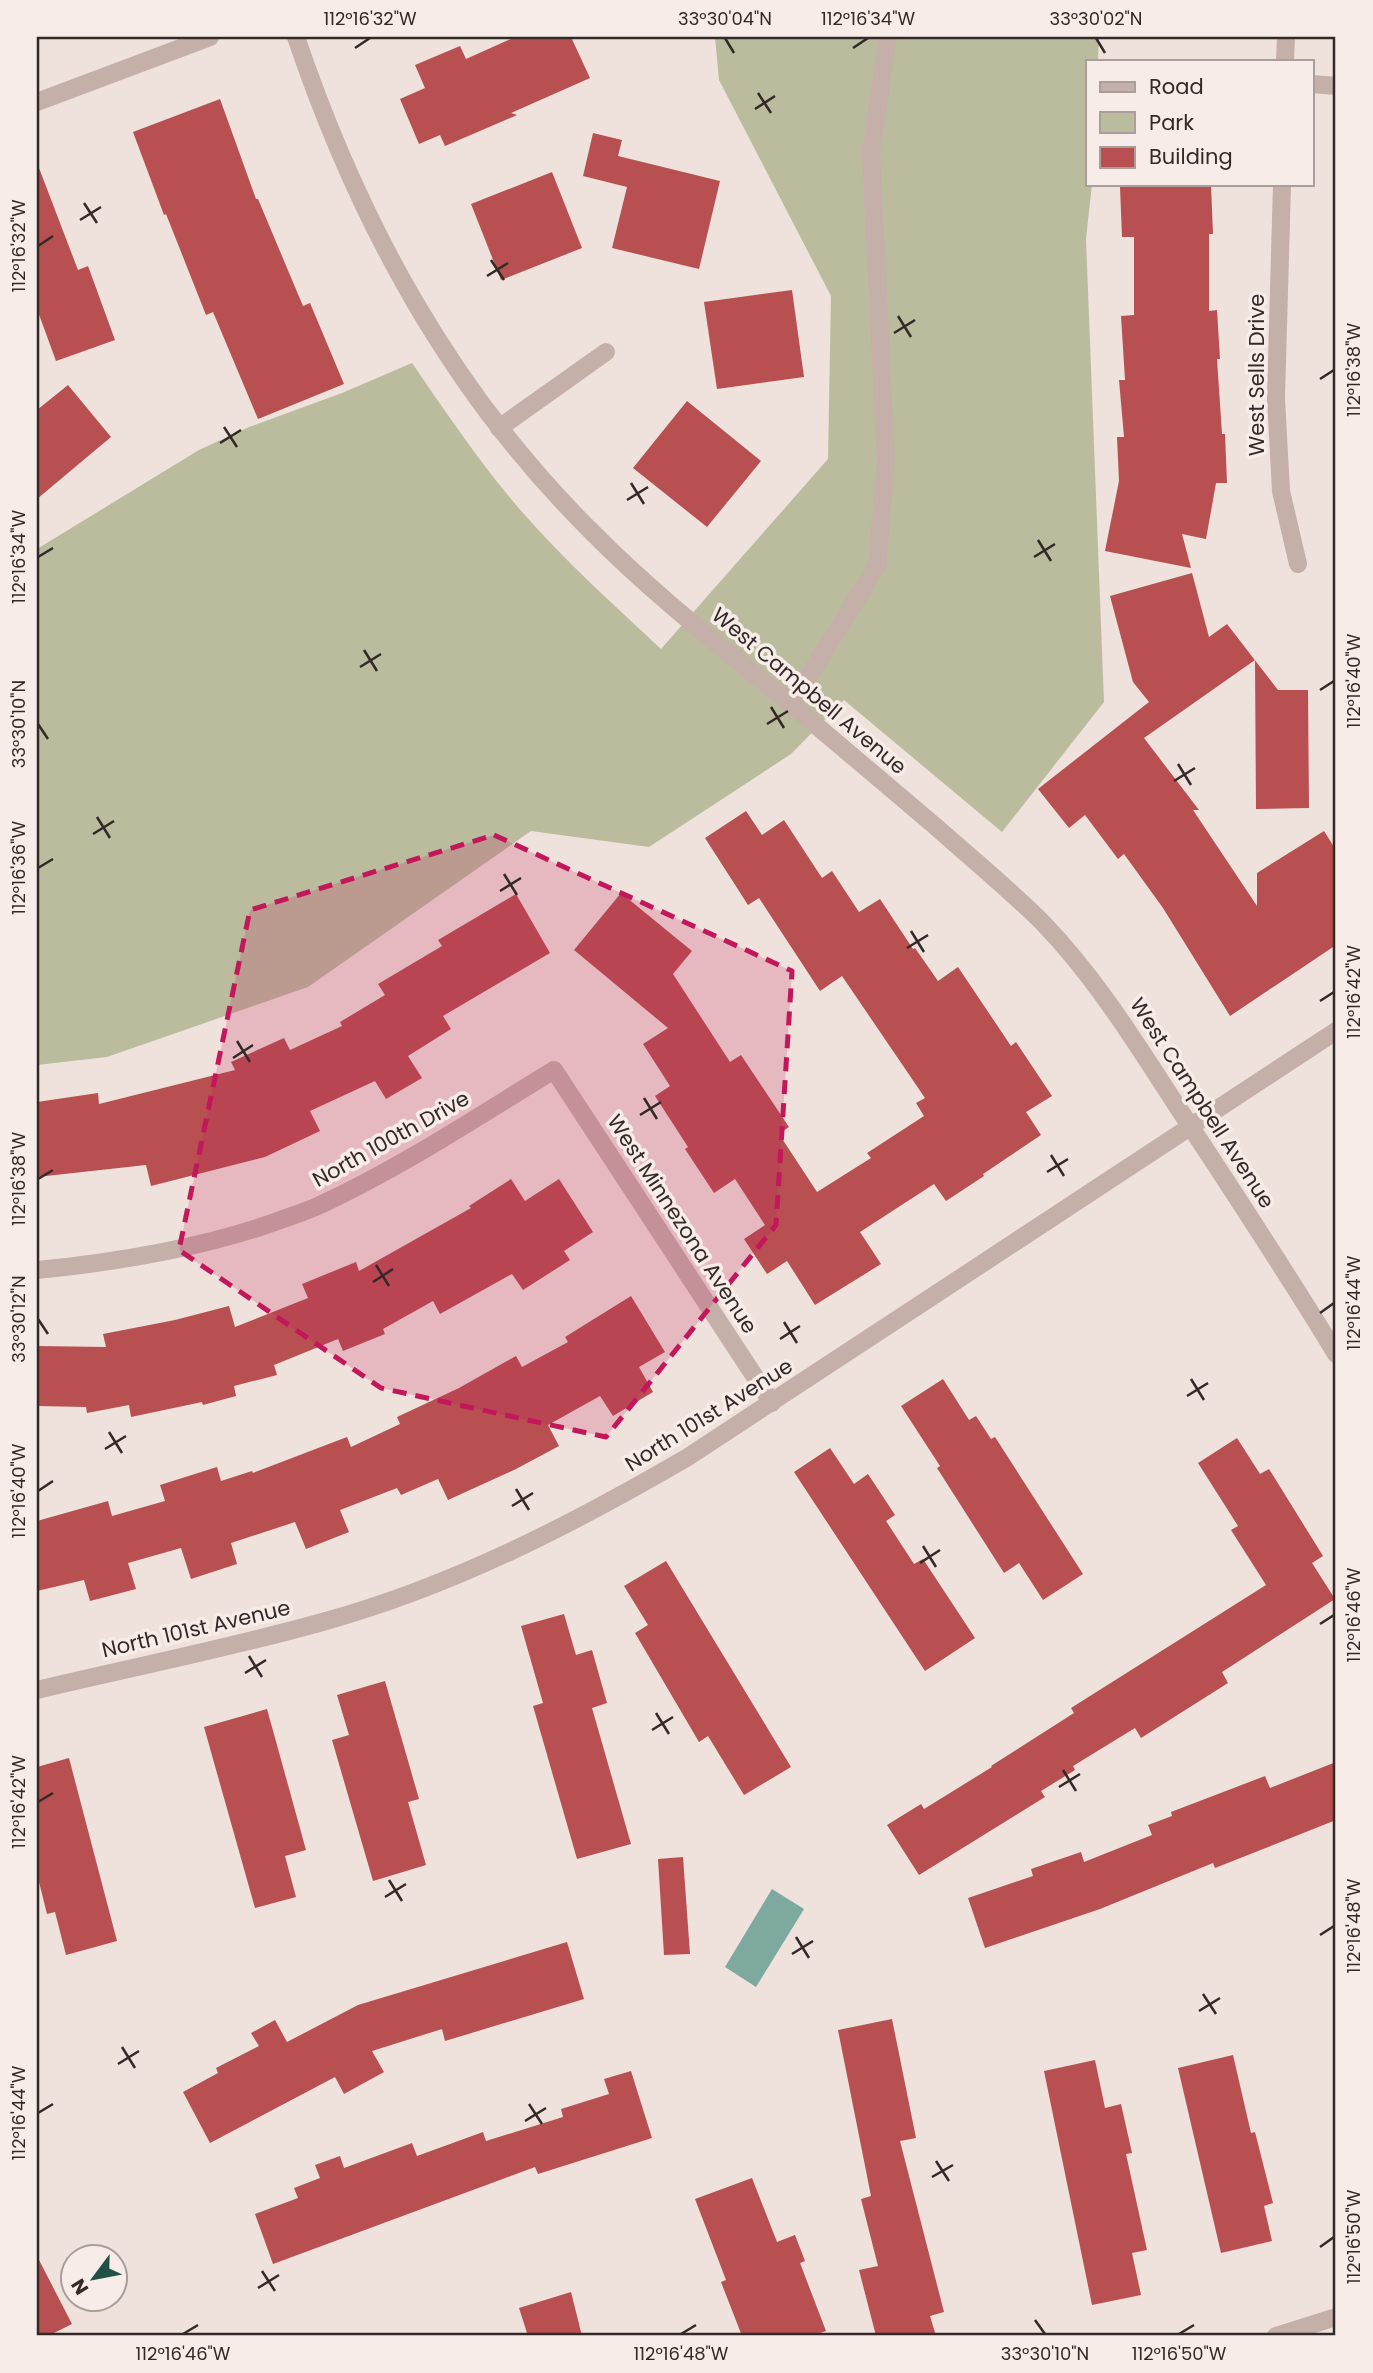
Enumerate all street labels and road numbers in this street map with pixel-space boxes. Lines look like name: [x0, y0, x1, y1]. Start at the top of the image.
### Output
street label: West Sells Drive: [1242, 294, 1271, 456]
street label: West Campbell Avenue: [706, 600, 913, 781]
street label: West Campbell Avenue: [1123, 992, 1282, 1214]
street label: North 100th Drive: [307, 1083, 474, 1194]
street label: West Minnezona Avenue: [601, 1108, 764, 1339]
street label: North 101st Avenue: [619, 1351, 798, 1478]
street label: North 101st Avenue: [99, 1593, 293, 1664]

